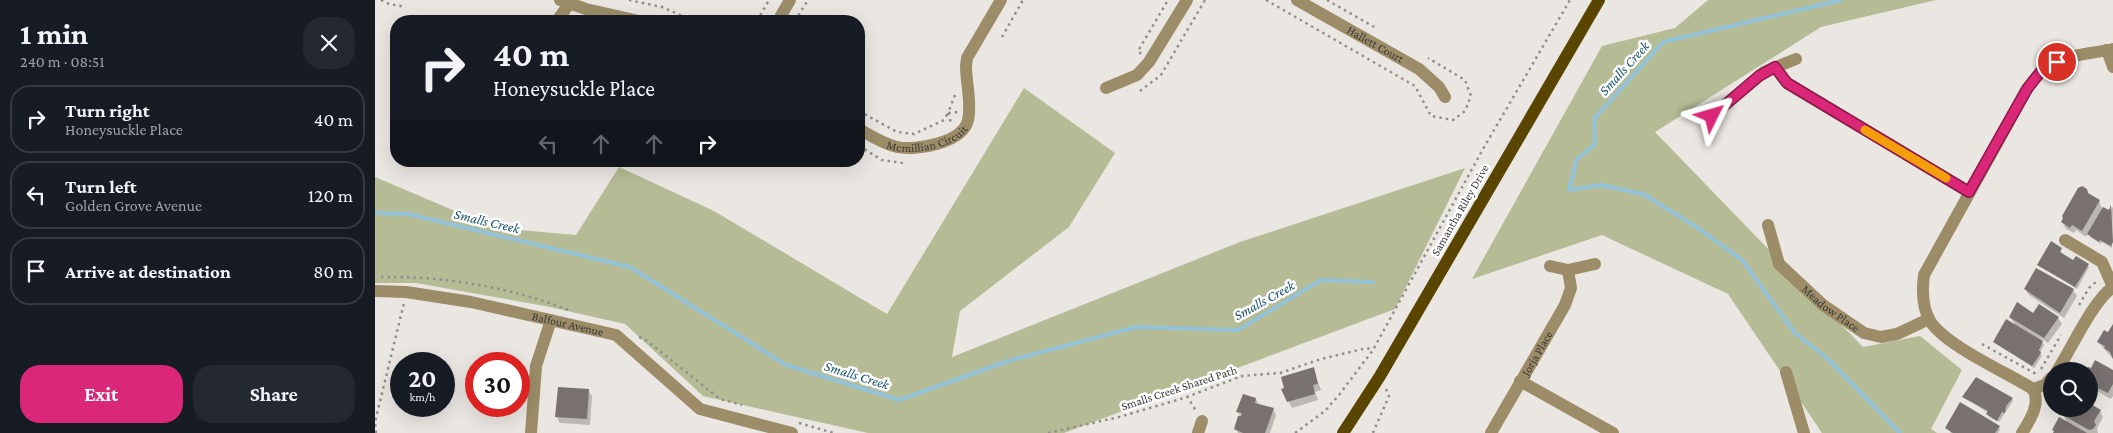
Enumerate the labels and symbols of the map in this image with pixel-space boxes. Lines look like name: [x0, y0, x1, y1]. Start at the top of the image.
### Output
street label: Hallett Court: [1345, 23, 1407, 66]
water label: Smalls Creek: [1596, 37, 1653, 98]
pin: [2036, 41, 2078, 83]
position arrow: [1685, 89, 1737, 141]
street label: Mcmillian Circuit: [885, 122, 971, 155]
street label: Samantha Riley Drive: [1428, 162, 1492, 258]
water label: Smalls Creek: [453, 206, 522, 237]
water label: Smalls Creek: [1231, 276, 1298, 323]
street label: Meadow Place: [1799, 282, 1862, 335]
street label: Balfour Avenue: [531, 309, 605, 339]
street label: Jorja Place: [1518, 328, 1555, 379]
speed limit sign: 30: [465, 352, 530, 417]
water label: Smalls Creek: [823, 358, 892, 393]
street label: Smalls Creek Shared Path: [1119, 362, 1239, 413]

